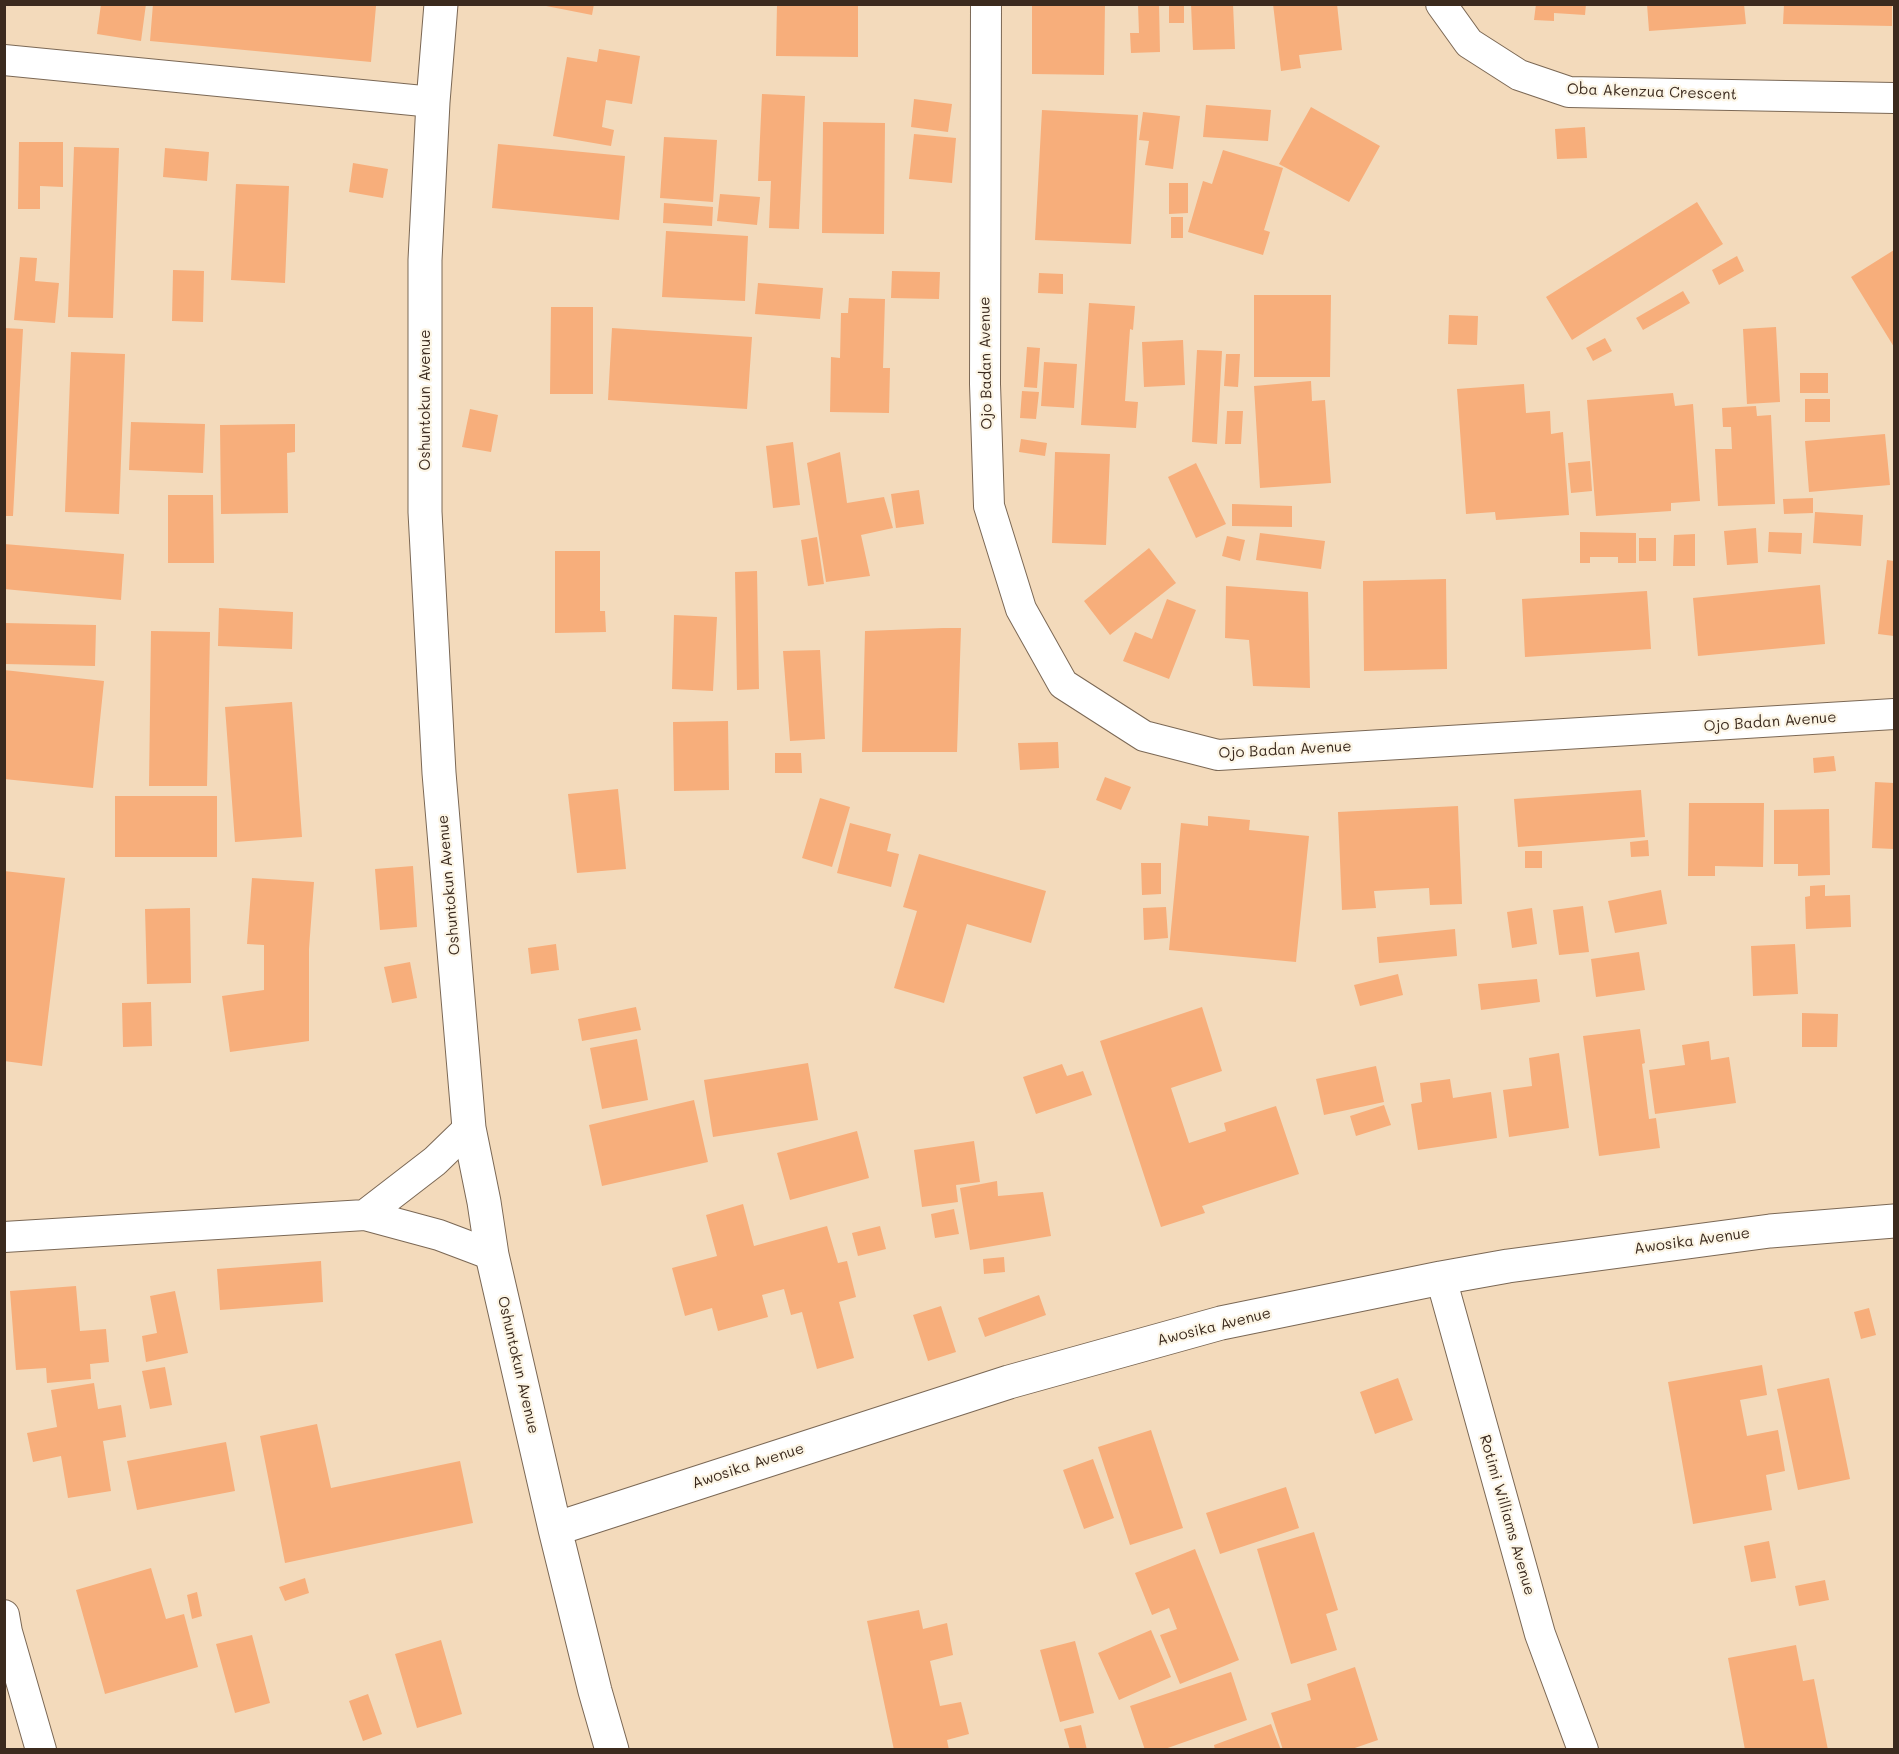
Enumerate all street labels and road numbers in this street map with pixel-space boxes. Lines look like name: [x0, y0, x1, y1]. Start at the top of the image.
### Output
street label: Oba Akenzua Crescent: [1567, 80, 1737, 104]
street label: Ojo Badan Avenue: [976, 296, 996, 430]
street label: Oshuntokun Avenue: [416, 330, 434, 470]
street label: Ojo Badan Avenue: [1703, 708, 1837, 736]
street label: Ojo Badan Avenue: [1218, 738, 1352, 762]
street label: Oshuntokun Avenue: [434, 814, 464, 956]
street label: Awosika Avenue: [1633, 1224, 1751, 1258]
street label: Oshuntokun Avenue: [493, 1294, 543, 1436]
street label: Awosika Avenue: [1155, 1304, 1273, 1350]
street label: Rotimi Williams Avenue: [1475, 1433, 1539, 1597]
street label: Awosika Avenue: [690, 1439, 806, 1493]

